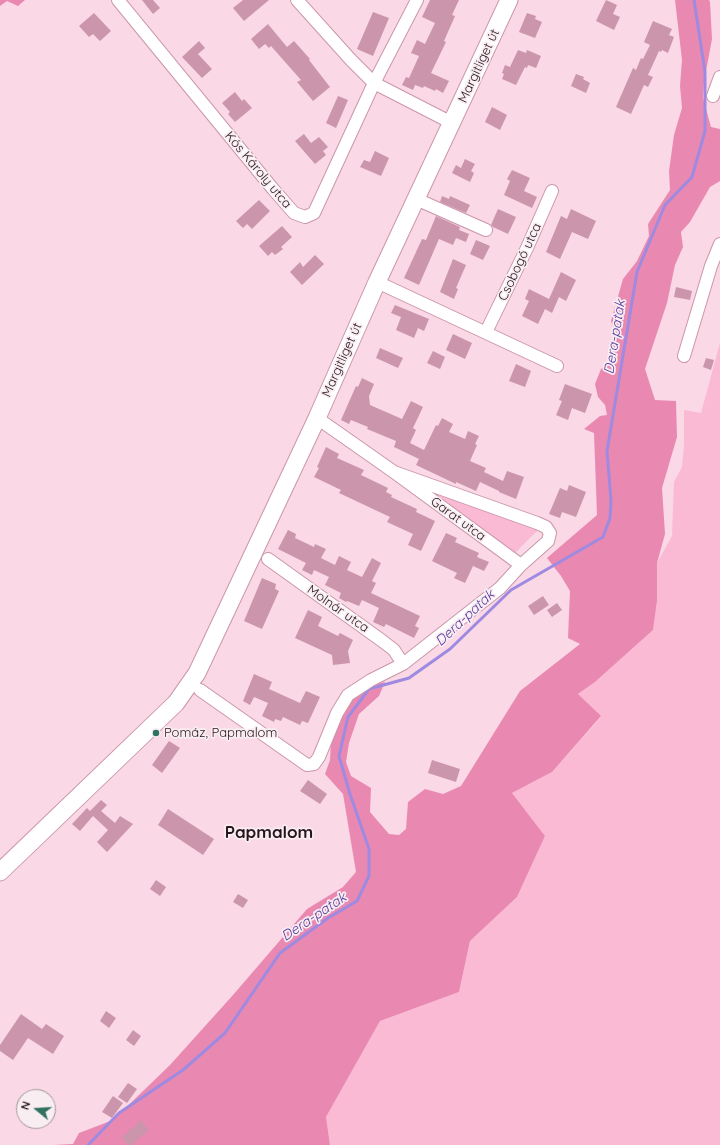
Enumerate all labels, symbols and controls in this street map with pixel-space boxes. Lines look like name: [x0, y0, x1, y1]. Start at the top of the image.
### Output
street label: Margitliget út: [455, 27, 503, 105]
street label: Kós Károly utca: [221, 128, 295, 212]
street label: Csobogó utca: [495, 221, 545, 303]
water label: Dera-patak: [601, 299, 629, 375]
street label: Margitliget út: [319, 321, 365, 399]
street label: Garat utca: [427, 494, 489, 544]
street label: Molnár utca: [304, 582, 372, 636]
water label: Dera-patak: [432, 586, 498, 650]
place label: Pomáz, Papmalom: [164, 725, 277, 741]
marker: Pomáz, Papmalom: [151, 728, 161, 738]
district label: Papmalom: [225, 823, 313, 843]
water label: Dera-patak: [278, 889, 350, 945]
north arrow: [16, 1089, 56, 1129]
text: N: [18, 1100, 33, 1112]

